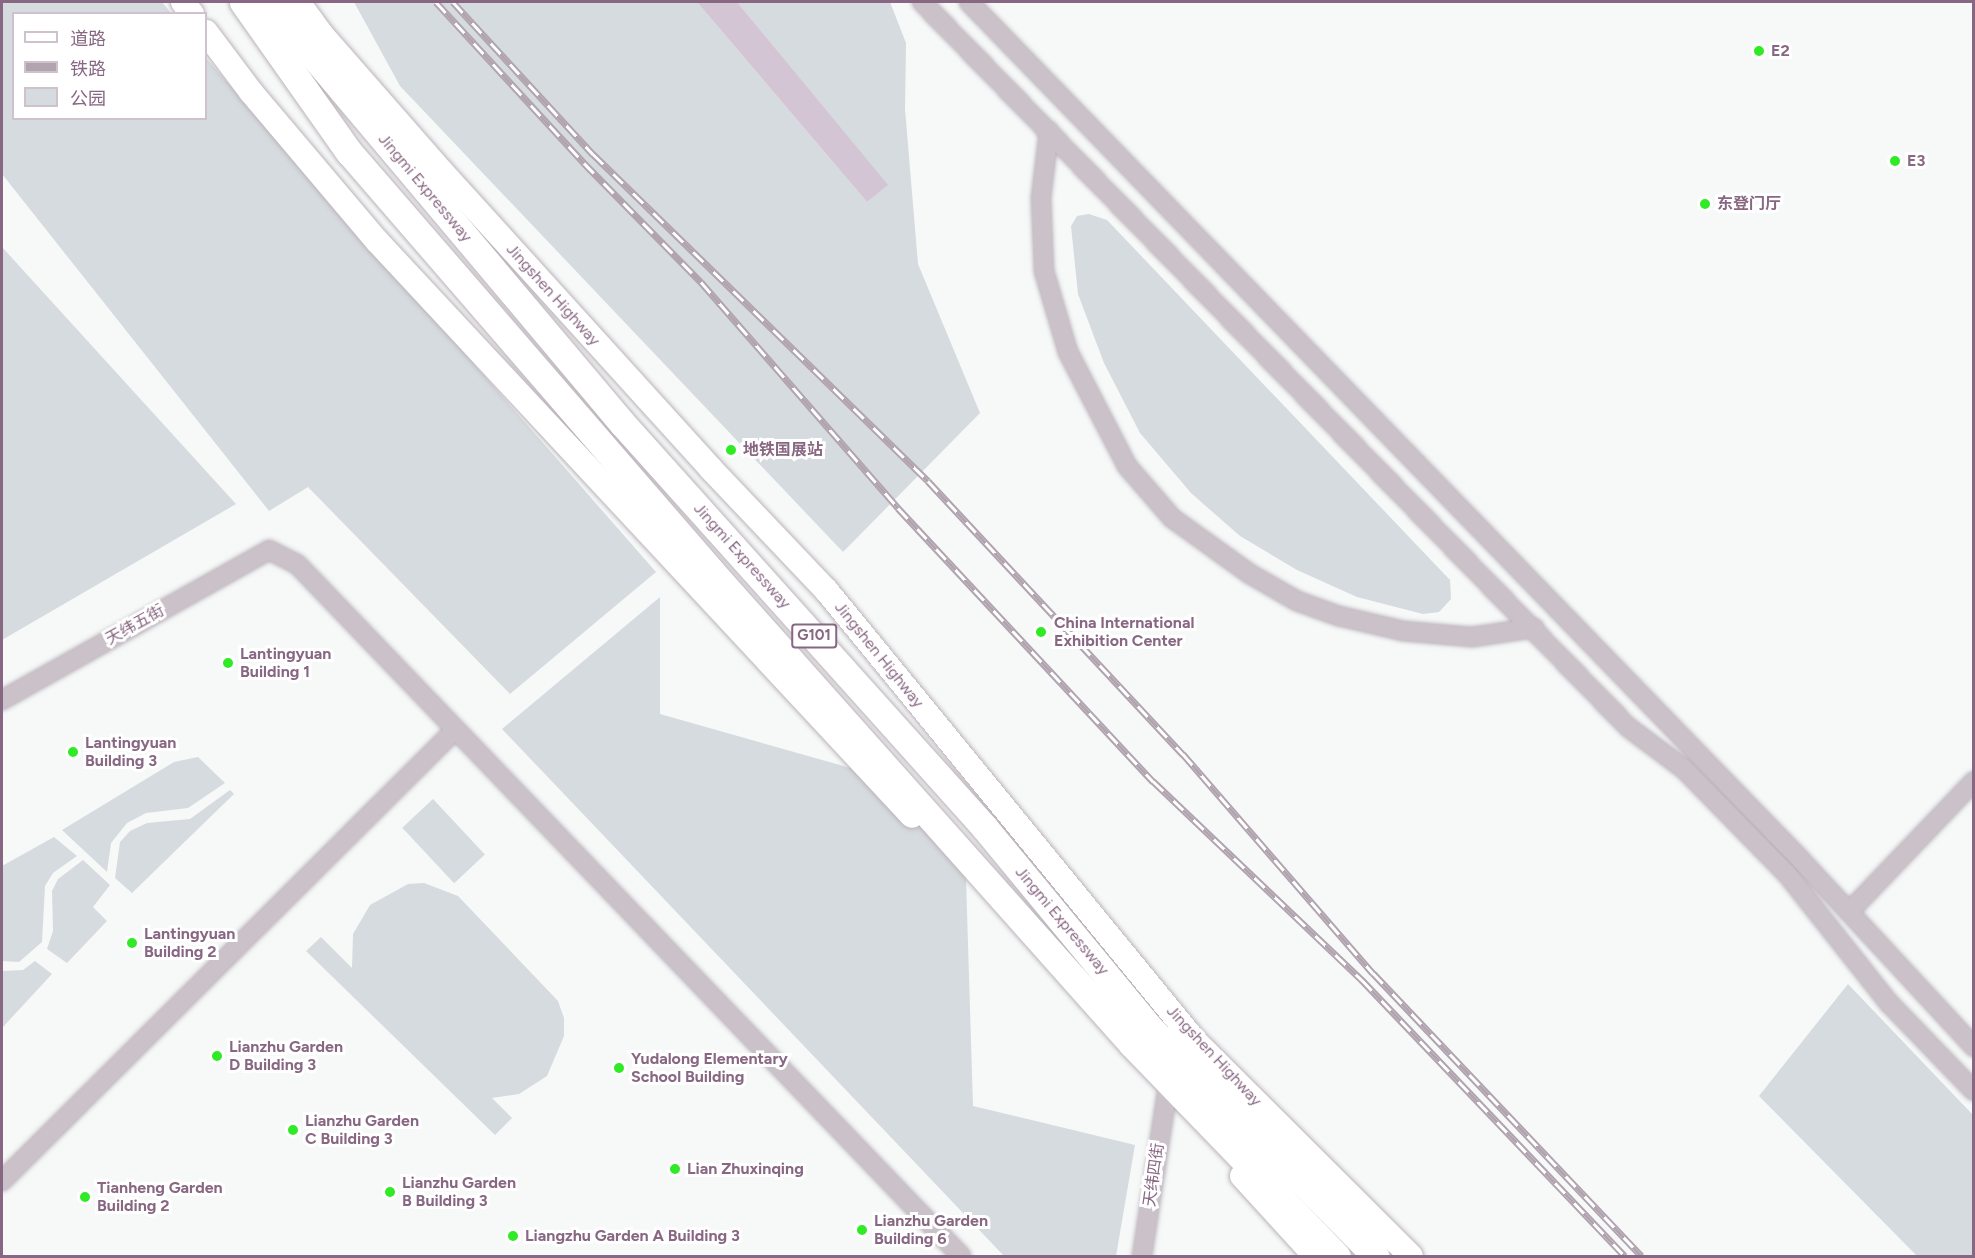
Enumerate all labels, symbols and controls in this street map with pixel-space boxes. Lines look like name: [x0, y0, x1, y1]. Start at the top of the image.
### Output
legend: [12, 12, 207, 120]
text: 道路: [70, 28, 106, 50]
place label: E2: [1771, 41, 1790, 61]
marker: E2: [1752, 44, 1766, 58]
text: 铁路: [70, 58, 106, 80]
text: 公园: [70, 88, 106, 110]
street label: Jingmi Expressway: [374, 130, 476, 246]
place label: E3: [1907, 151, 1925, 171]
marker: E3: [1888, 154, 1902, 168]
place label: 东登门厅: [1717, 194, 1781, 214]
marker: 东登门厅: [1698, 197, 1712, 211]
street label: Jingshen Highway: [502, 240, 604, 350]
place label: 地铁国展站: [743, 440, 823, 460]
marker: 地铁国展站: [724, 443, 738, 457]
street label: Jingmi Expressway: [689, 499, 795, 613]
street label: Jingshen Highway: [830, 598, 928, 712]
street label: 天纬五街: [102, 601, 168, 649]
place label: China International Exhibition Center: [1054, 613, 1194, 651]
marker: China International Exhibition Center: [1032, 623, 1050, 641]
road number: G101: [790, 624, 838, 648]
place label: Lantingyuan Building 1: [240, 644, 331, 682]
marker: Lantingyuan Building 1: [221, 656, 235, 670]
place label: Lantingyuan Building 3: [85, 733, 176, 771]
marker: Lantingyuan Building 3: [66, 745, 80, 759]
street label: Jingmi Expressway: [1011, 863, 1113, 979]
place label: Lantingyuan Building 2: [144, 924, 235, 962]
marker: Lantingyuan Building 2: [125, 936, 139, 950]
street label: Jingshen Highway: [1162, 1002, 1266, 1110]
place label: Lianzhu Garden D Building 3: [229, 1037, 343, 1075]
marker: Lianzhu Garden D Building 3: [210, 1049, 224, 1063]
place label: Yudalong Elementary School Building: [631, 1049, 788, 1087]
marker: Yudalong Elementary School Building: [612, 1061, 626, 1075]
place label: Lianzhu Garden C Building 3: [305, 1111, 419, 1149]
marker: Lianzhu Garden C Building 3: [286, 1123, 300, 1137]
street label: 天纬四街: [1140, 1142, 1168, 1208]
place label: Lian Zhuxinqing: [687, 1159, 804, 1179]
marker: Lian Zhuxinqing: [668, 1162, 682, 1176]
place label: Lianzhu Garden B Building 3: [402, 1173, 516, 1211]
place label: Tianheng Garden Building 2: [97, 1178, 223, 1216]
marker: Lianzhu Garden B Building 3: [383, 1185, 397, 1199]
marker: Tianheng Garden Building 2: [78, 1190, 92, 1204]
place label: Lianzhu Garden Building 6: [874, 1211, 988, 1249]
marker: Lianzhu Garden Building 6: [855, 1223, 869, 1237]
place label: Liangzhu Garden A Building 3: [525, 1226, 740, 1246]
marker: Liangzhu Garden A Building 3: [506, 1229, 520, 1243]

